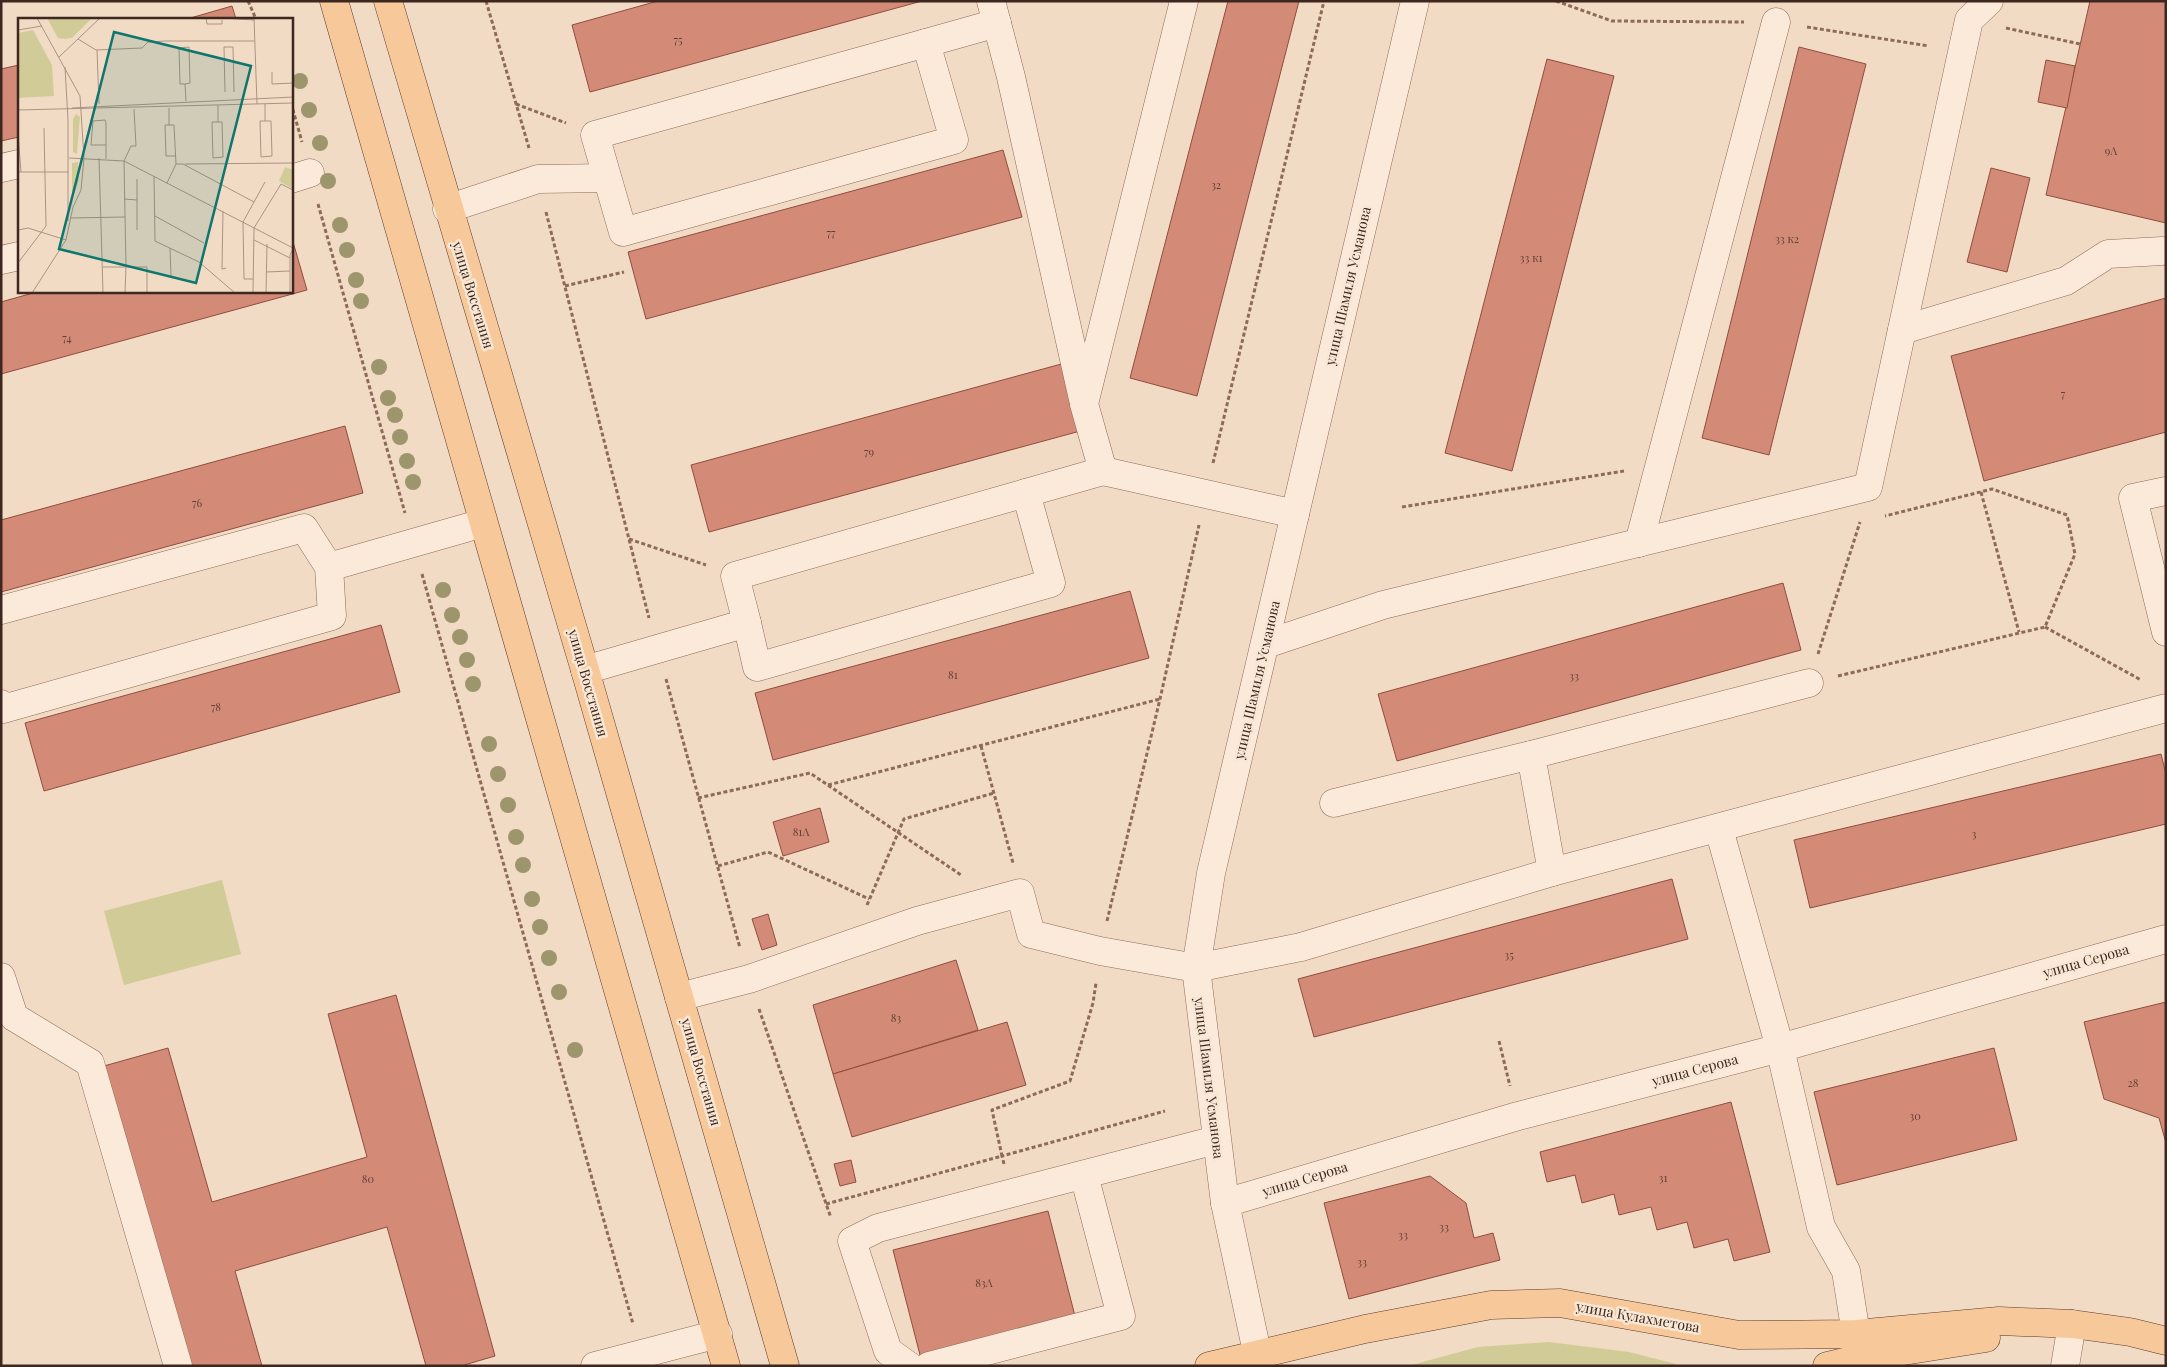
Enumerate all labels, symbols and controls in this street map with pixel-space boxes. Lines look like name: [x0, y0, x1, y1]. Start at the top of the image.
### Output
inset map: [18, 18, 292, 292]
house number: 75: [673, 32, 683, 47]
house number: 9А: [2105, 143, 2117, 158]
house number: 32: [1211, 177, 1221, 192]
street label: улица Шамиля Усманова: [1320, 205, 1375, 368]
house number: 77: [827, 225, 836, 240]
house number: 33 к2: [1775, 231, 1799, 246]
street label: улица Восстания: [448, 238, 499, 351]
house number: 33 к1: [1519, 250, 1543, 265]
house number: 74: [62, 330, 72, 345]
house number: 7: [2061, 386, 2066, 401]
house number: 79: [864, 444, 874, 459]
house number: 76: [192, 495, 202, 510]
street label: улица Шамиля Усманова: [1229, 599, 1284, 762]
street label: улица Восстания: [564, 626, 613, 739]
house number: 81: [948, 667, 958, 682]
house number: 33: [1569, 668, 1579, 683]
house number: 78: [211, 699, 221, 714]
house number: 81А: [793, 824, 809, 839]
house number: 3: [1972, 826, 1977, 841]
street label: улица Серова: [2040, 939, 2131, 982]
house number: 35: [1504, 947, 1514, 962]
street label: улица Шамиля Усманова: [1190, 995, 1229, 1160]
house number: 83: [891, 1010, 901, 1025]
street label: улица Восстания: [677, 1015, 726, 1128]
street label: улица Серова: [1649, 1049, 1740, 1090]
house number: 28: [2128, 1075, 2139, 1090]
house number: 30: [1909, 1108, 1921, 1123]
street label: улица Серова: [1259, 1157, 1350, 1201]
house number: 31: [1658, 1170, 1668, 1185]
house number: 80: [362, 1171, 375, 1186]
house number: 33: [1439, 1219, 1449, 1234]
house number: 33: [1398, 1227, 1408, 1242]
house number: 33: [1357, 1254, 1367, 1269]
house number: 83А: [975, 1275, 993, 1290]
street label: улица Кулахметова: [1574, 1296, 1701, 1337]

